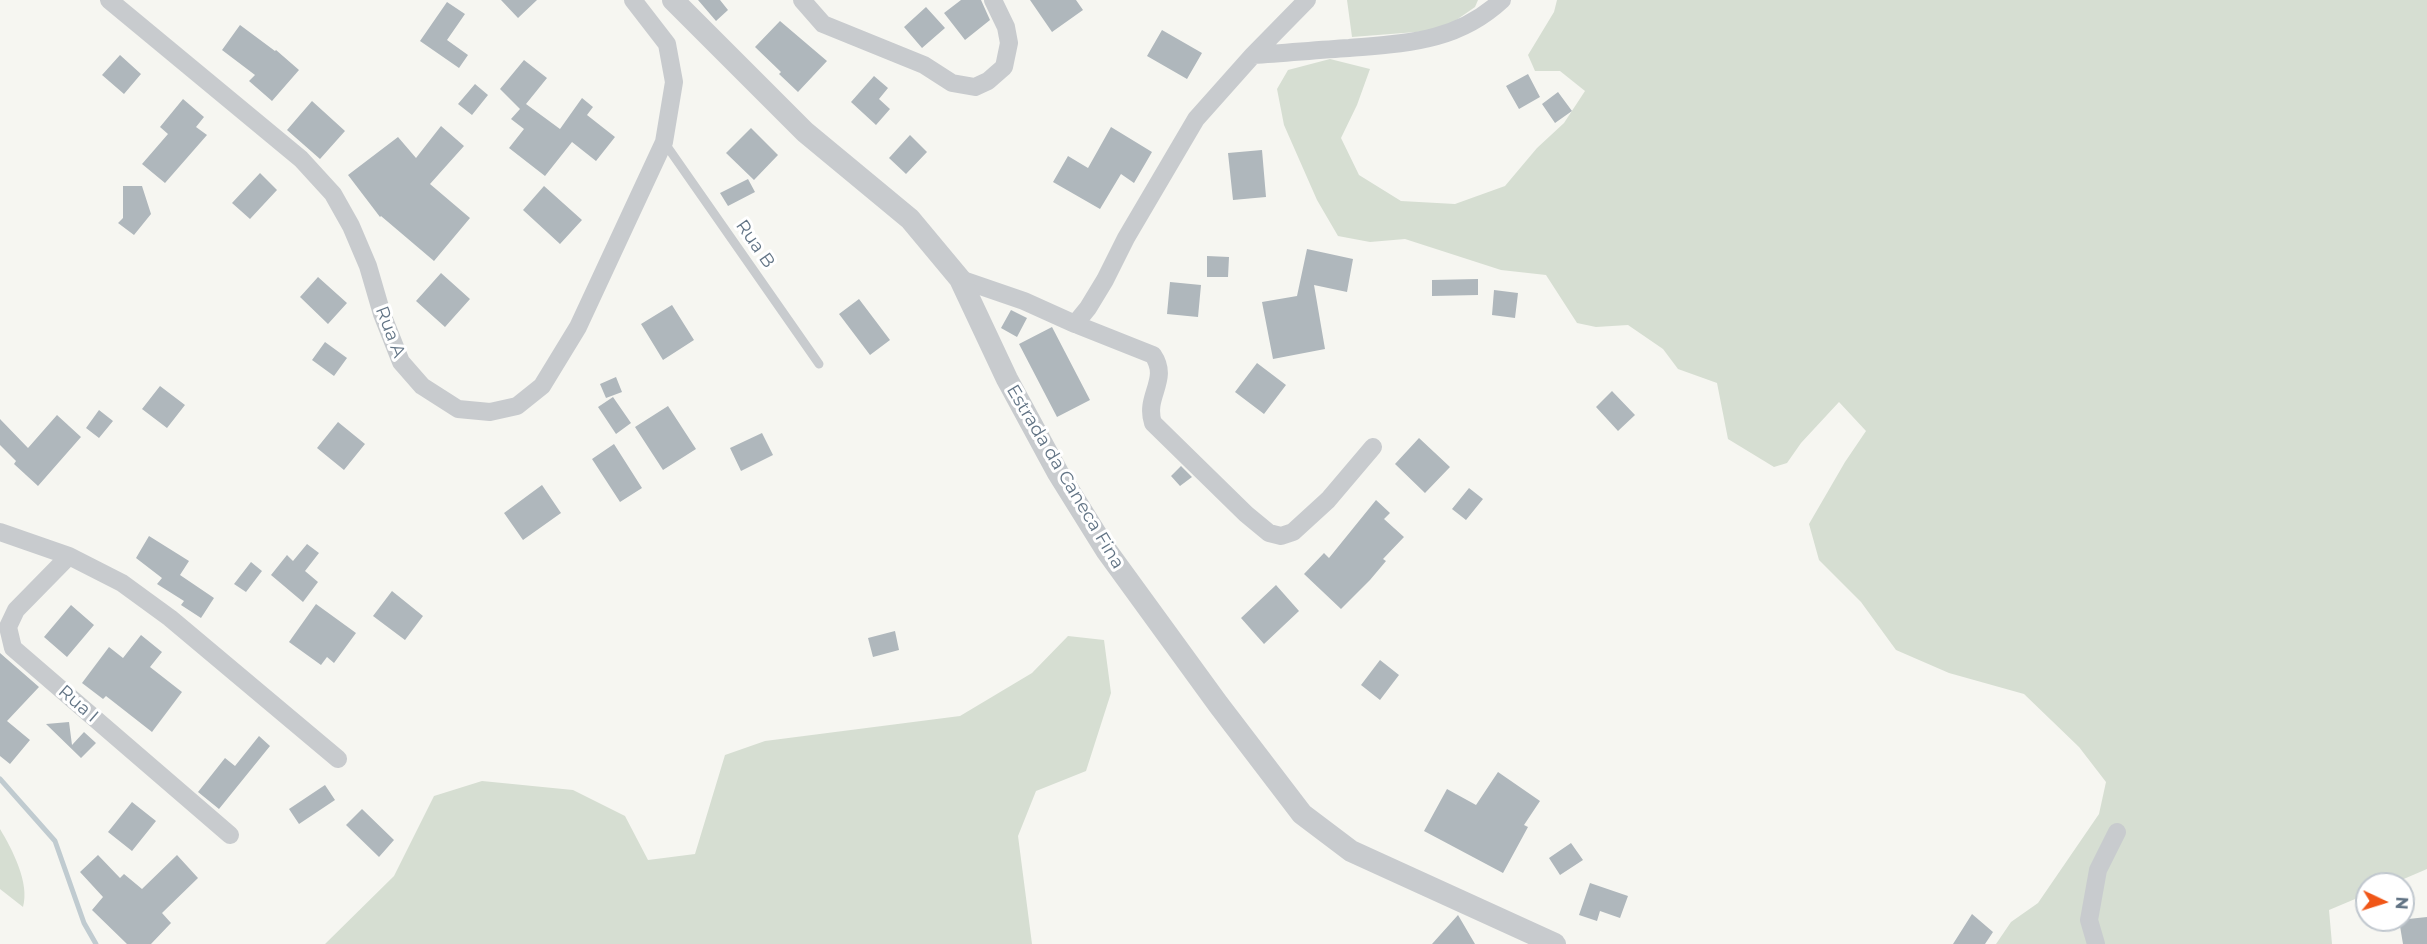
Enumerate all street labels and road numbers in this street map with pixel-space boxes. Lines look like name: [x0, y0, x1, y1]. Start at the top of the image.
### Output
street label: Rua B: [731, 216, 779, 272]
street label: Rua A: [370, 303, 410, 361]
street label: Estrada da Caneca Fina: [1001, 381, 1129, 573]
street label: Rua I: [54, 681, 102, 727]

